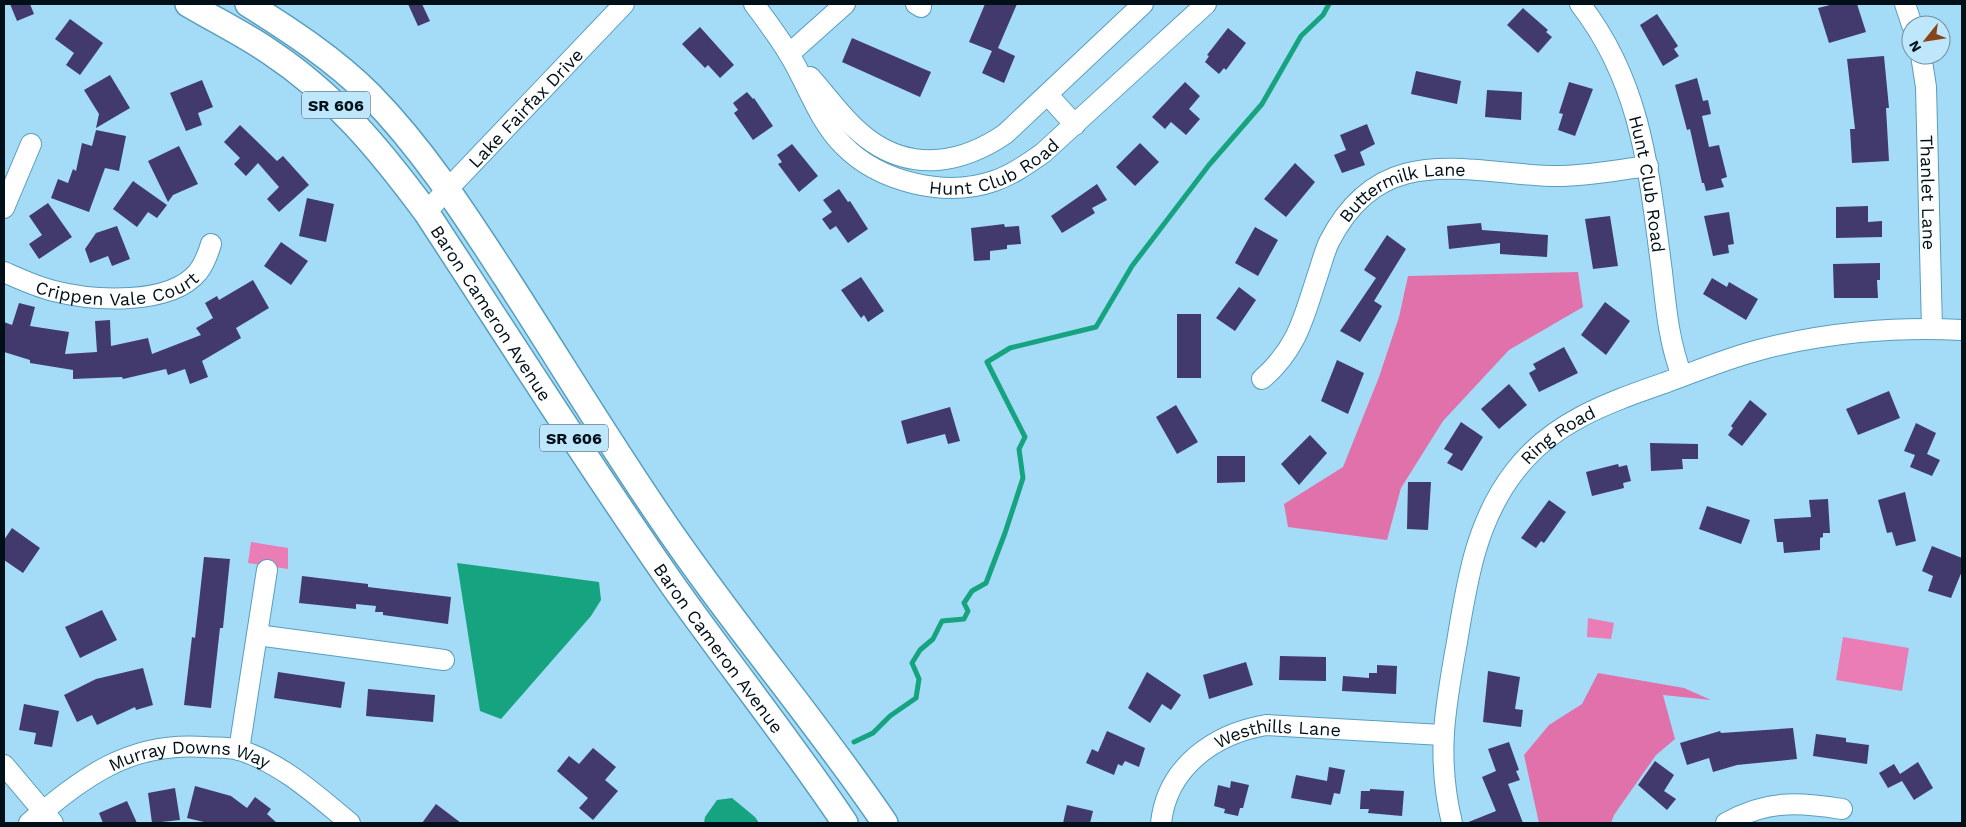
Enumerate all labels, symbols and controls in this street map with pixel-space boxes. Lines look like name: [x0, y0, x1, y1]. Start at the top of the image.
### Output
north arrow: [1901, 15, 1951, 65]
text: N: [1905, 38, 1924, 55]
street label: Lake Fairfax Drive: [464, 44, 587, 172]
road number: SR 606: [302, 92, 370, 118]
street label: Hunt Club Road: [1625, 113, 1670, 254]
street label: Hunt Club Road: [928, 134, 1063, 198]
street label: Thanlet Lane: [1917, 135, 1941, 250]
street label: Buttermilk Lane: [1334, 158, 1466, 226]
street label: Baron Cameron Avenue: [427, 221, 556, 405]
street label: Crippen Vale Court: [33, 267, 203, 309]
street label: Ring Road: [1516, 401, 1598, 468]
road number: SR 606: [540, 424, 608, 452]
street label: Baron Cameron Avenue: [650, 559, 788, 737]
street label: Westhills Lane: [1210, 714, 1342, 752]
street label: Murray Downs Way: [105, 736, 275, 775]

